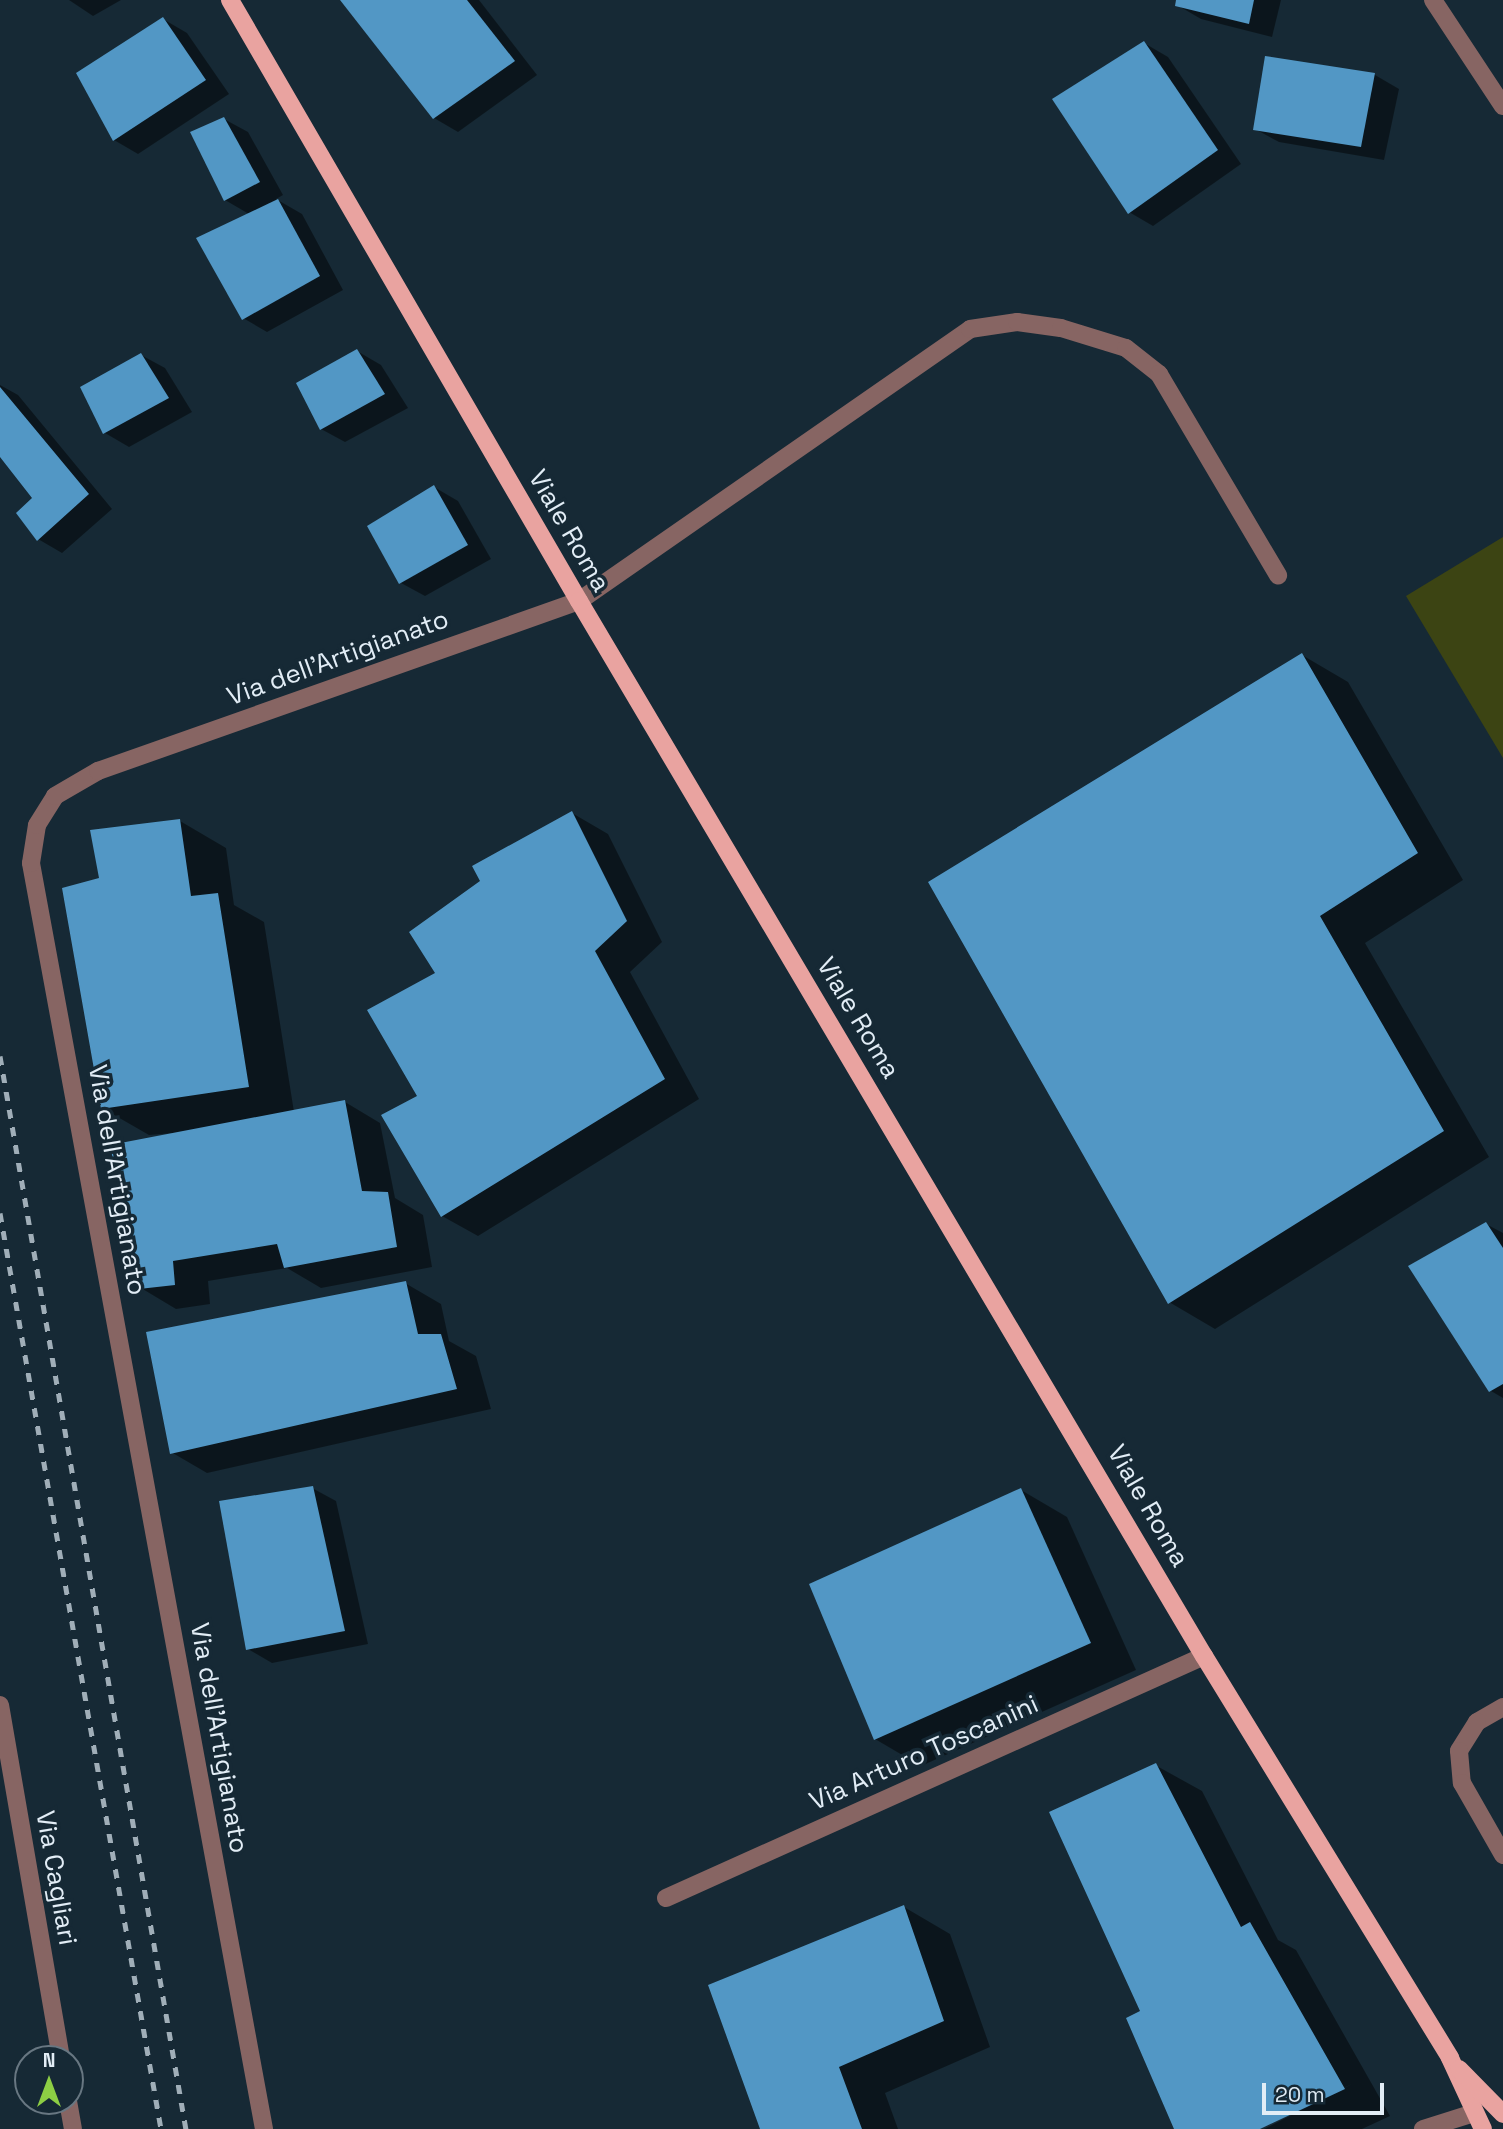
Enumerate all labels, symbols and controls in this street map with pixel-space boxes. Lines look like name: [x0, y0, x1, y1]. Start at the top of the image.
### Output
street label: Viale Roma: [522, 464, 616, 598]
street label: Via dell'Artigianato: [223, 603, 453, 713]
street label: Viale Roma: [810, 952, 906, 1084]
street label: Via dell'Artigianato: [81, 1062, 153, 1298]
street label: Viale Roma: [1101, 1439, 1195, 1573]
street label: Via dell'Artigianato: [183, 1620, 255, 1856]
street label: Via Arturo Toscanini: [804, 1688, 1044, 1818]
street label: Via Cagliari: [29, 1808, 83, 1948]
north arrow: [14, 2045, 84, 2115]
text: N: [43, 2048, 55, 2073]
scale bar: [1265, 2070, 1388, 2114]
text: 20 m: [1275, 2081, 1325, 2108]

